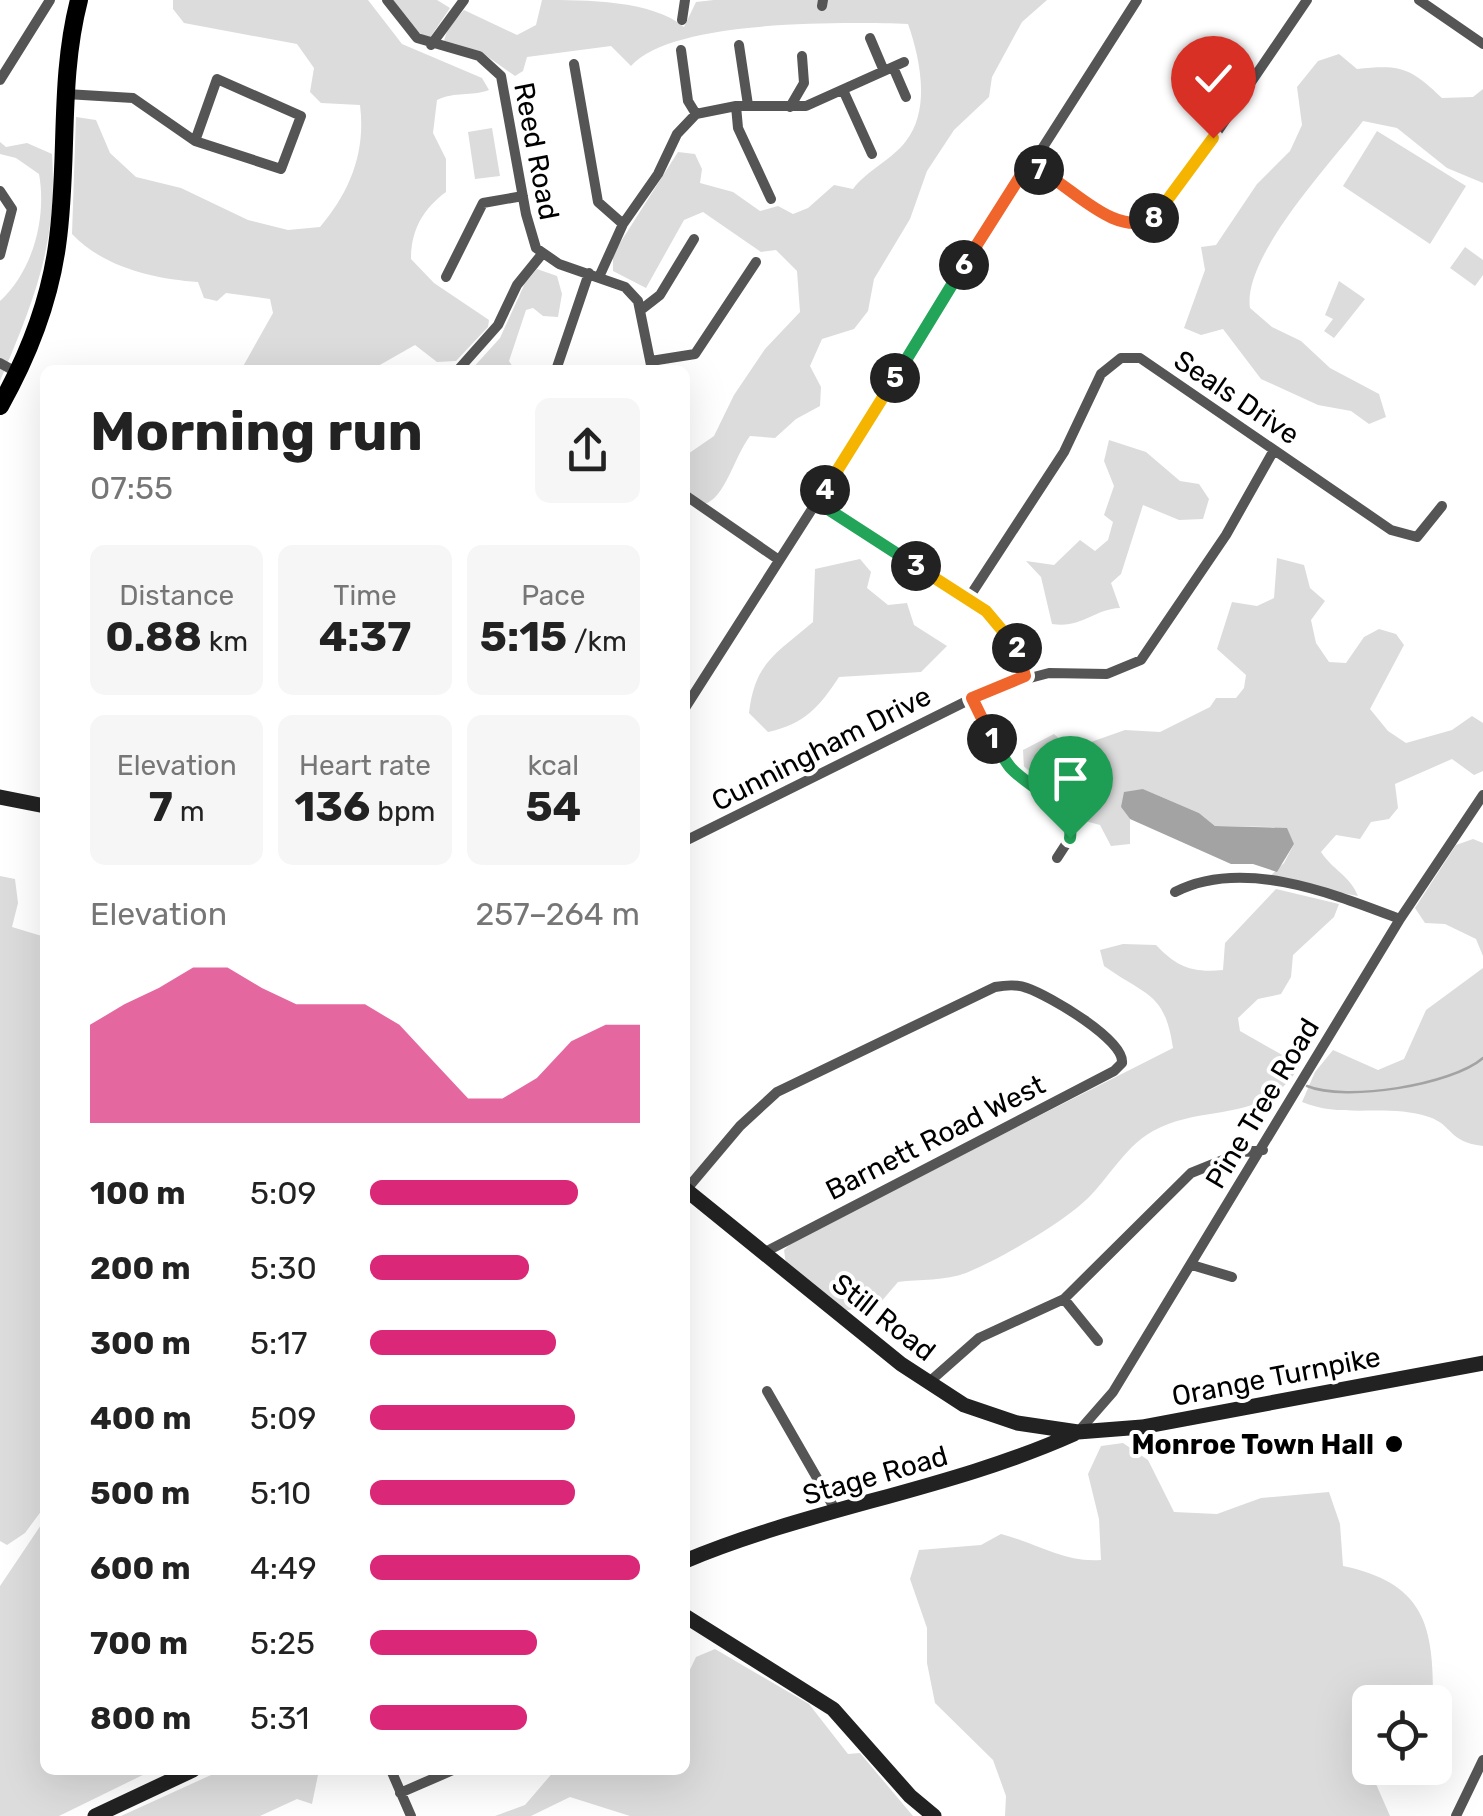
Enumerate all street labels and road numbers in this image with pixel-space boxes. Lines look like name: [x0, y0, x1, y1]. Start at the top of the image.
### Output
street label: Reed Road: [507, 80, 566, 223]
street label: Seals Drive: [1168, 344, 1306, 451]
street label: Cunningham Drive: [706, 679, 936, 818]
street label: Pine Tree Road: [1199, 1012, 1326, 1194]
street label: Barnett Road West: [820, 1068, 1050, 1207]
street label: Still Road: [825, 1267, 942, 1368]
street label: Orange Turnpike: [1169, 1340, 1383, 1413]
street label: Stage Road: [799, 1439, 952, 1512]

